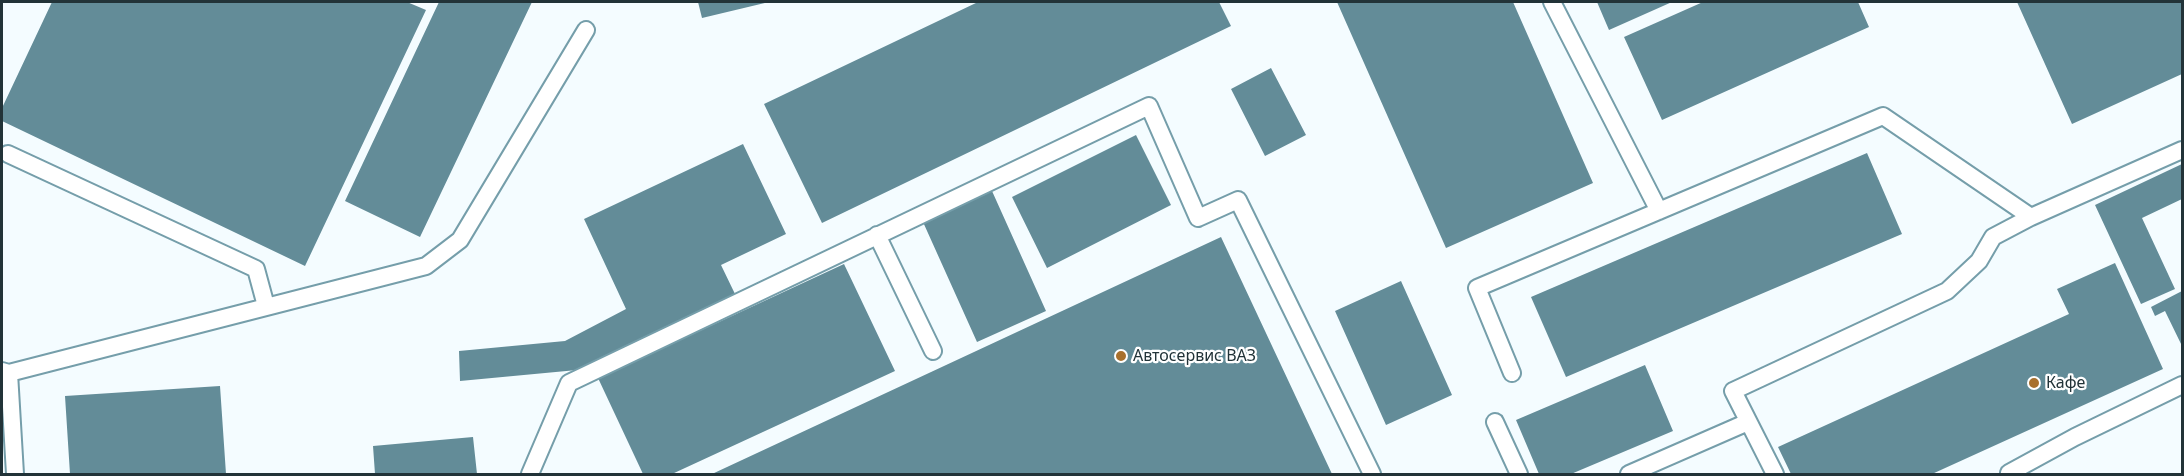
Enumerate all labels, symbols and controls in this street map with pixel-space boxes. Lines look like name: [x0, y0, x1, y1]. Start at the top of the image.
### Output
place label: Автосервис ВАЗ: [1133, 346, 1256, 366]
marker: Автосервис ВАЗ: [1114, 349, 1128, 363]
place label: Кафе: [2046, 373, 2085, 393]
marker: Кафе: [2027, 376, 2041, 390]

